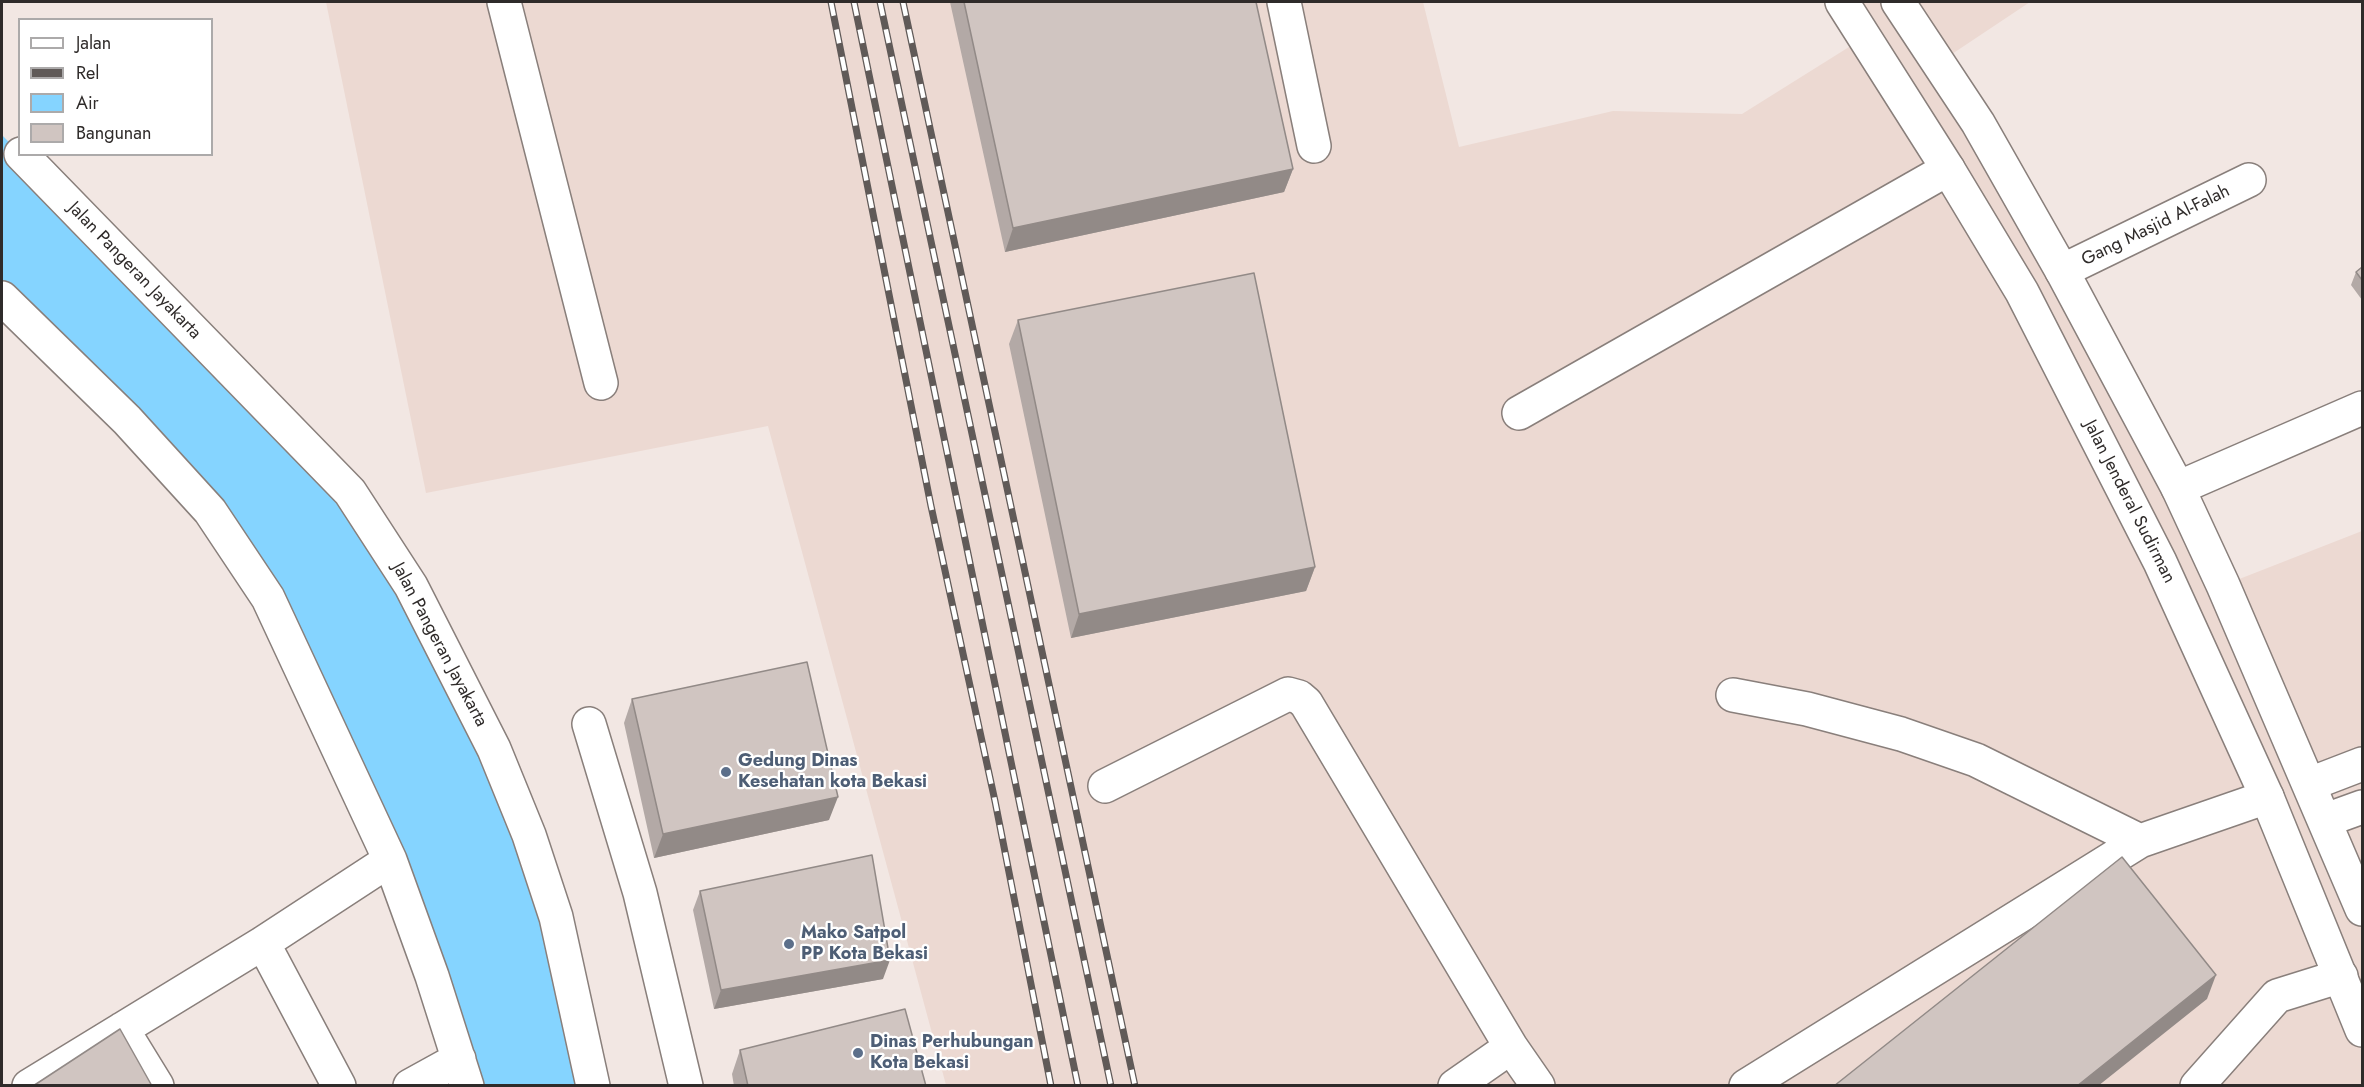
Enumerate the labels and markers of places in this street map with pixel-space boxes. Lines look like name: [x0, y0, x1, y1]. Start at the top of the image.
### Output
place label: Gedung Dinas Kesehatan kota Bekasi: [738, 751, 927, 794]
marker: Gedung Dinas Kesehatan kota Bekasi: [719, 765, 733, 779]
place label: Mako Satpol PP Kota Bekasi: [801, 923, 928, 966]
marker: Mako Satpol PP Kota Bekasi: [782, 937, 796, 951]
place label: Dinas Perhubungan Kota Bekasi: [870, 1032, 1034, 1074]
marker: Dinas Perhubungan Kota Bekasi: [851, 1046, 865, 1060]

